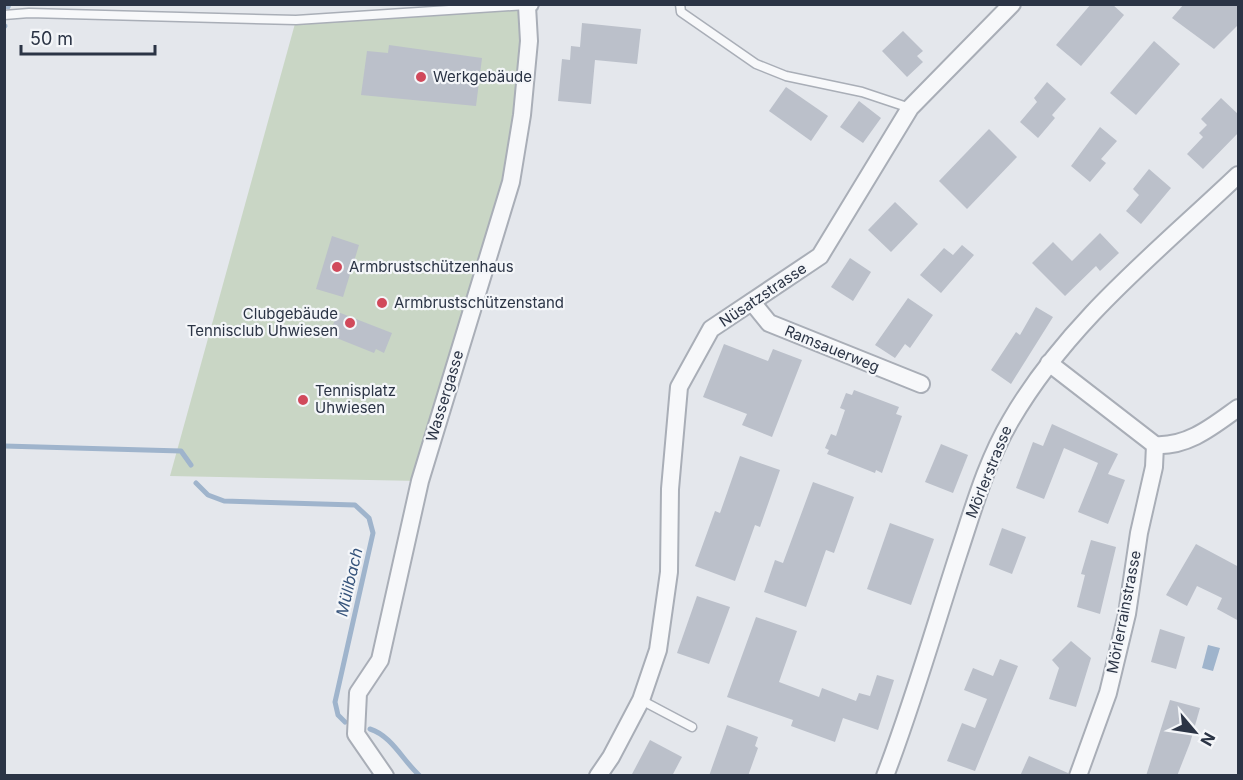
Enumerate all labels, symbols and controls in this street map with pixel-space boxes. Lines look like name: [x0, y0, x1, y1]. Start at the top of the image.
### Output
scale bar: [21, 18, 154, 56]
text: 50 m: [30, 28, 73, 49]
place label: Werkgebäude: [433, 67, 532, 86]
marker: Werkgebäude: [414, 70, 428, 84]
place label: Armbrustschützenhaus: [349, 257, 514, 276]
street label: Nüsatzstrasse: [715, 258, 810, 331]
marker: Armbrustschützenhaus: [330, 260, 344, 274]
place label: Armbrustschützenstand: [394, 293, 564, 312]
marker: Armbrustschützenstand: [375, 296, 389, 310]
place label: Clubgebäude Tennisclub Uhwiesen: [187, 304, 338, 340]
marker: Clubgebäude Tennisclub Uhwiesen: [343, 316, 357, 330]
street label: Ramsauerweg: [782, 321, 882, 376]
street label: Wassergasse: [422, 348, 467, 444]
place label: Tennisplatz Uhwiesen: [315, 381, 396, 417]
marker: Tennisplatz Uhwiesen: [296, 393, 310, 407]
street label: Mörlerstrasse: [961, 423, 1016, 521]
water label: Mülibach: [331, 546, 367, 618]
street label: Mörlerrainstrasse: [1102, 549, 1145, 675]
north arrow: [1165, 702, 1225, 762]
text: N: [1196, 729, 1220, 749]

